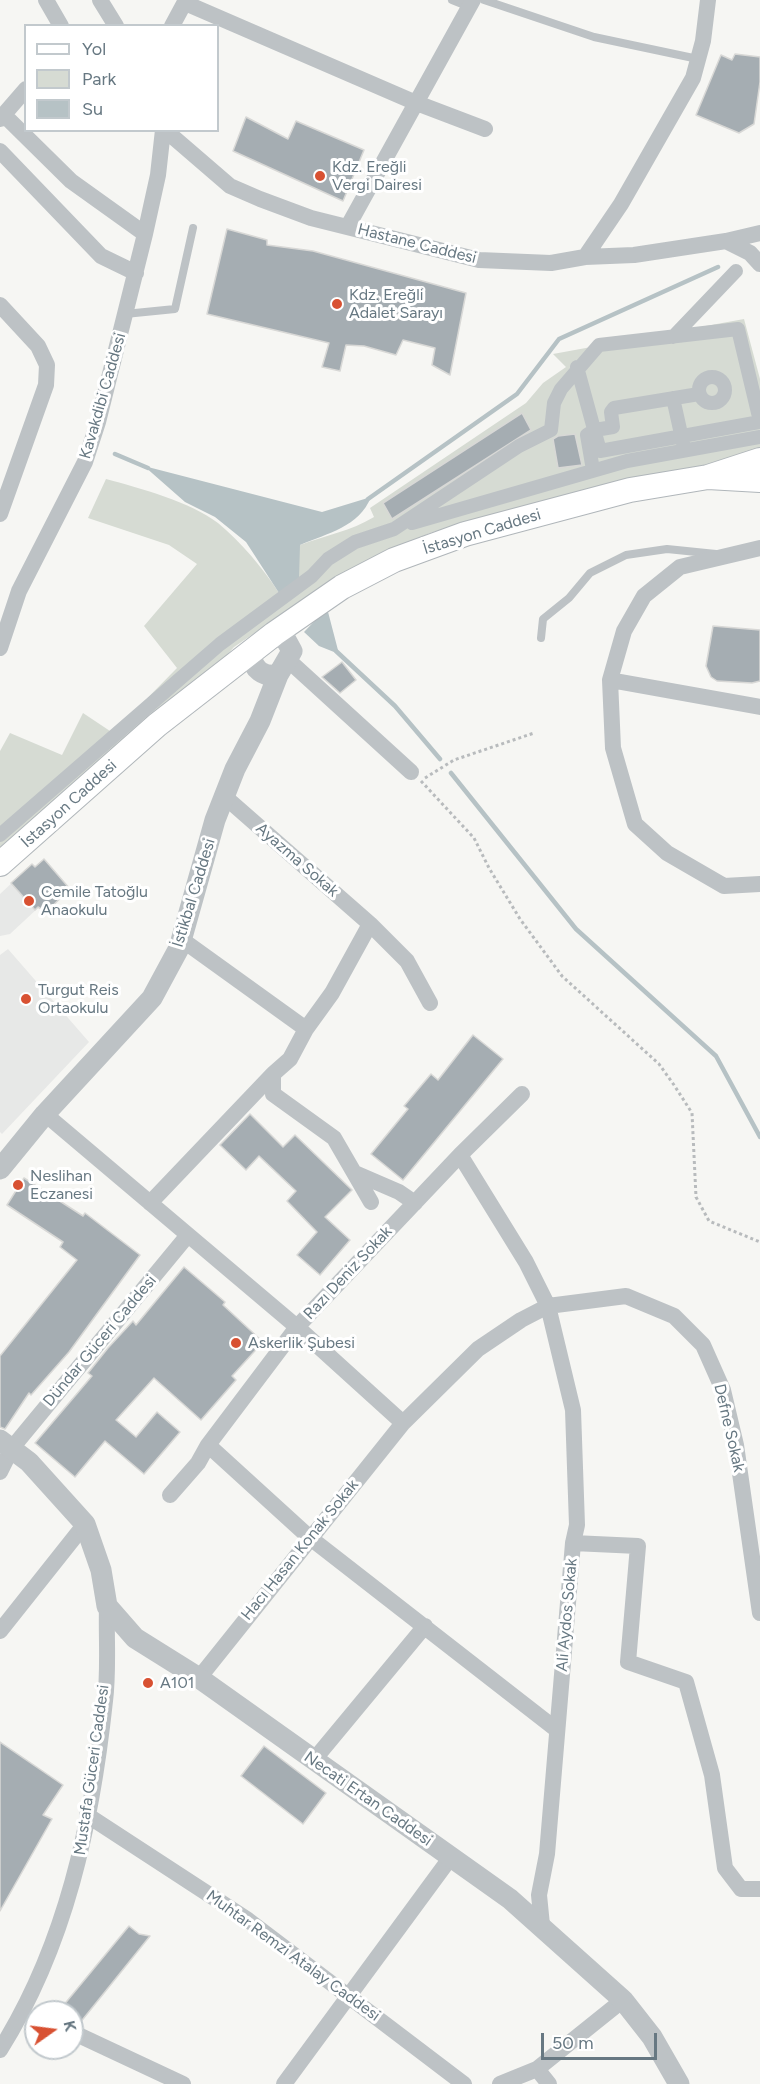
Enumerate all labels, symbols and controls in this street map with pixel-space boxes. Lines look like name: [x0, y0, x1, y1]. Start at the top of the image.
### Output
legend: [24, 24, 219, 132]
text: Yol: [82, 38, 106, 60]
text: Park: [82, 68, 116, 90]
text: Su: [82, 98, 103, 120]
place label: Kdz. Ereğli Vergi Dairesi: [332, 157, 422, 195]
marker: Kdz. Ereğli Vergi Dairesi: [313, 169, 327, 183]
street label: Hastane Caddesi: [356, 220, 478, 268]
place label: Kdz. Ereğli Adalet Sarayı: [349, 285, 443, 323]
marker: Kdz. Ereğli Adalet Sarayı: [330, 297, 344, 311]
street label: Kavakdibi Caddesi: [76, 331, 130, 461]
street label: İstasyon Caddesi: [421, 505, 543, 559]
street label: İstasyon Caddesi: [17, 756, 121, 852]
street label: Ayazma Sokak: [252, 819, 342, 901]
street label: İstikbal Caddesi: [168, 836, 220, 950]
place label: Cemile Tatoğlu Anaokulu: [41, 882, 148, 920]
marker: Cemile Tatoğlu Anaokulu: [22, 894, 36, 908]
place label: Turgut Reis Ortaokulu: [38, 980, 119, 1018]
marker: Turgut Reis Ortaokulu: [19, 992, 33, 1006]
place label: Neslihan Eczanesi: [30, 1166, 93, 1204]
marker: Neslihan Eczanesi: [11, 1178, 25, 1192]
street label: Razı Deniz Sokak: [300, 1222, 396, 1324]
street label: Dündar Güceri Caddesi: [39, 1271, 161, 1411]
place label: Askerlik Şubesi: [248, 1333, 355, 1353]
marker: Askerlik Şubesi: [229, 1336, 243, 1350]
street label: Defne Sokak: [710, 1382, 748, 1474]
street label: Hacı Hasan Konak Sokak: [237, 1476, 363, 1624]
street label: Ali Aydos Sokak: [552, 1558, 582, 1672]
place label: A101: [160, 1673, 194, 1693]
marker: A101: [141, 1676, 155, 1690]
street label: Mustafa Güceri Caddesi: [71, 1684, 113, 1856]
street label: Necati Ertan Caddesi: [300, 1748, 436, 1850]
street label: Muhtar Remzi Atalay Caddesi: [202, 1886, 384, 2026]
north arrow: [24, 2000, 84, 2060]
text: K: [60, 2019, 81, 2033]
scale bar: [544, 2021, 660, 2059]
text: 50 m: [552, 2032, 594, 2054]

